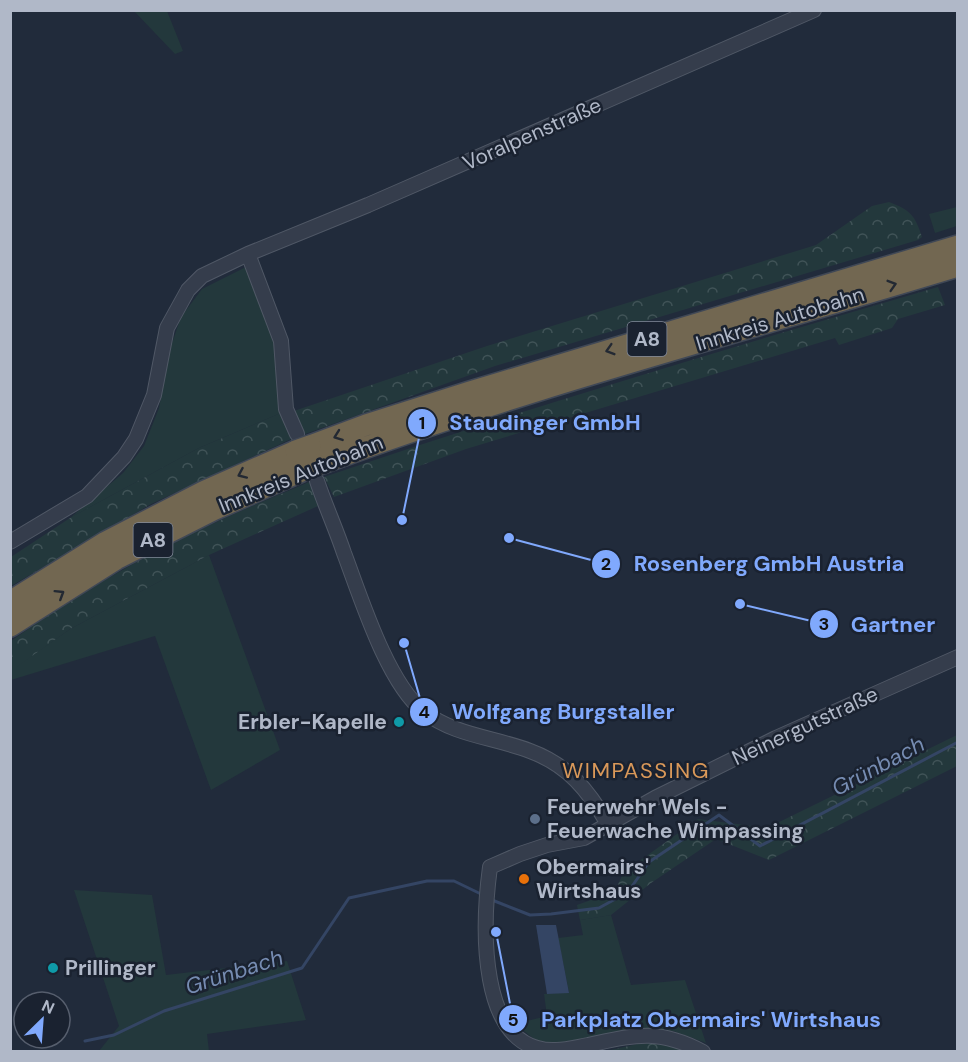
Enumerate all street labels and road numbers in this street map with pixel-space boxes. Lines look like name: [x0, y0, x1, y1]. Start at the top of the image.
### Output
street label: Voralpenstraße: [458, 91, 606, 177]
street label: Innkreis Autobahn: [692, 280, 868, 358]
road number: A8: [628, 322, 666, 356]
street label: Innkreis Autobahn: [215, 428, 387, 520]
road number: A8: [134, 523, 172, 557]
street label: Neinergutstraße: [727, 680, 883, 772]

